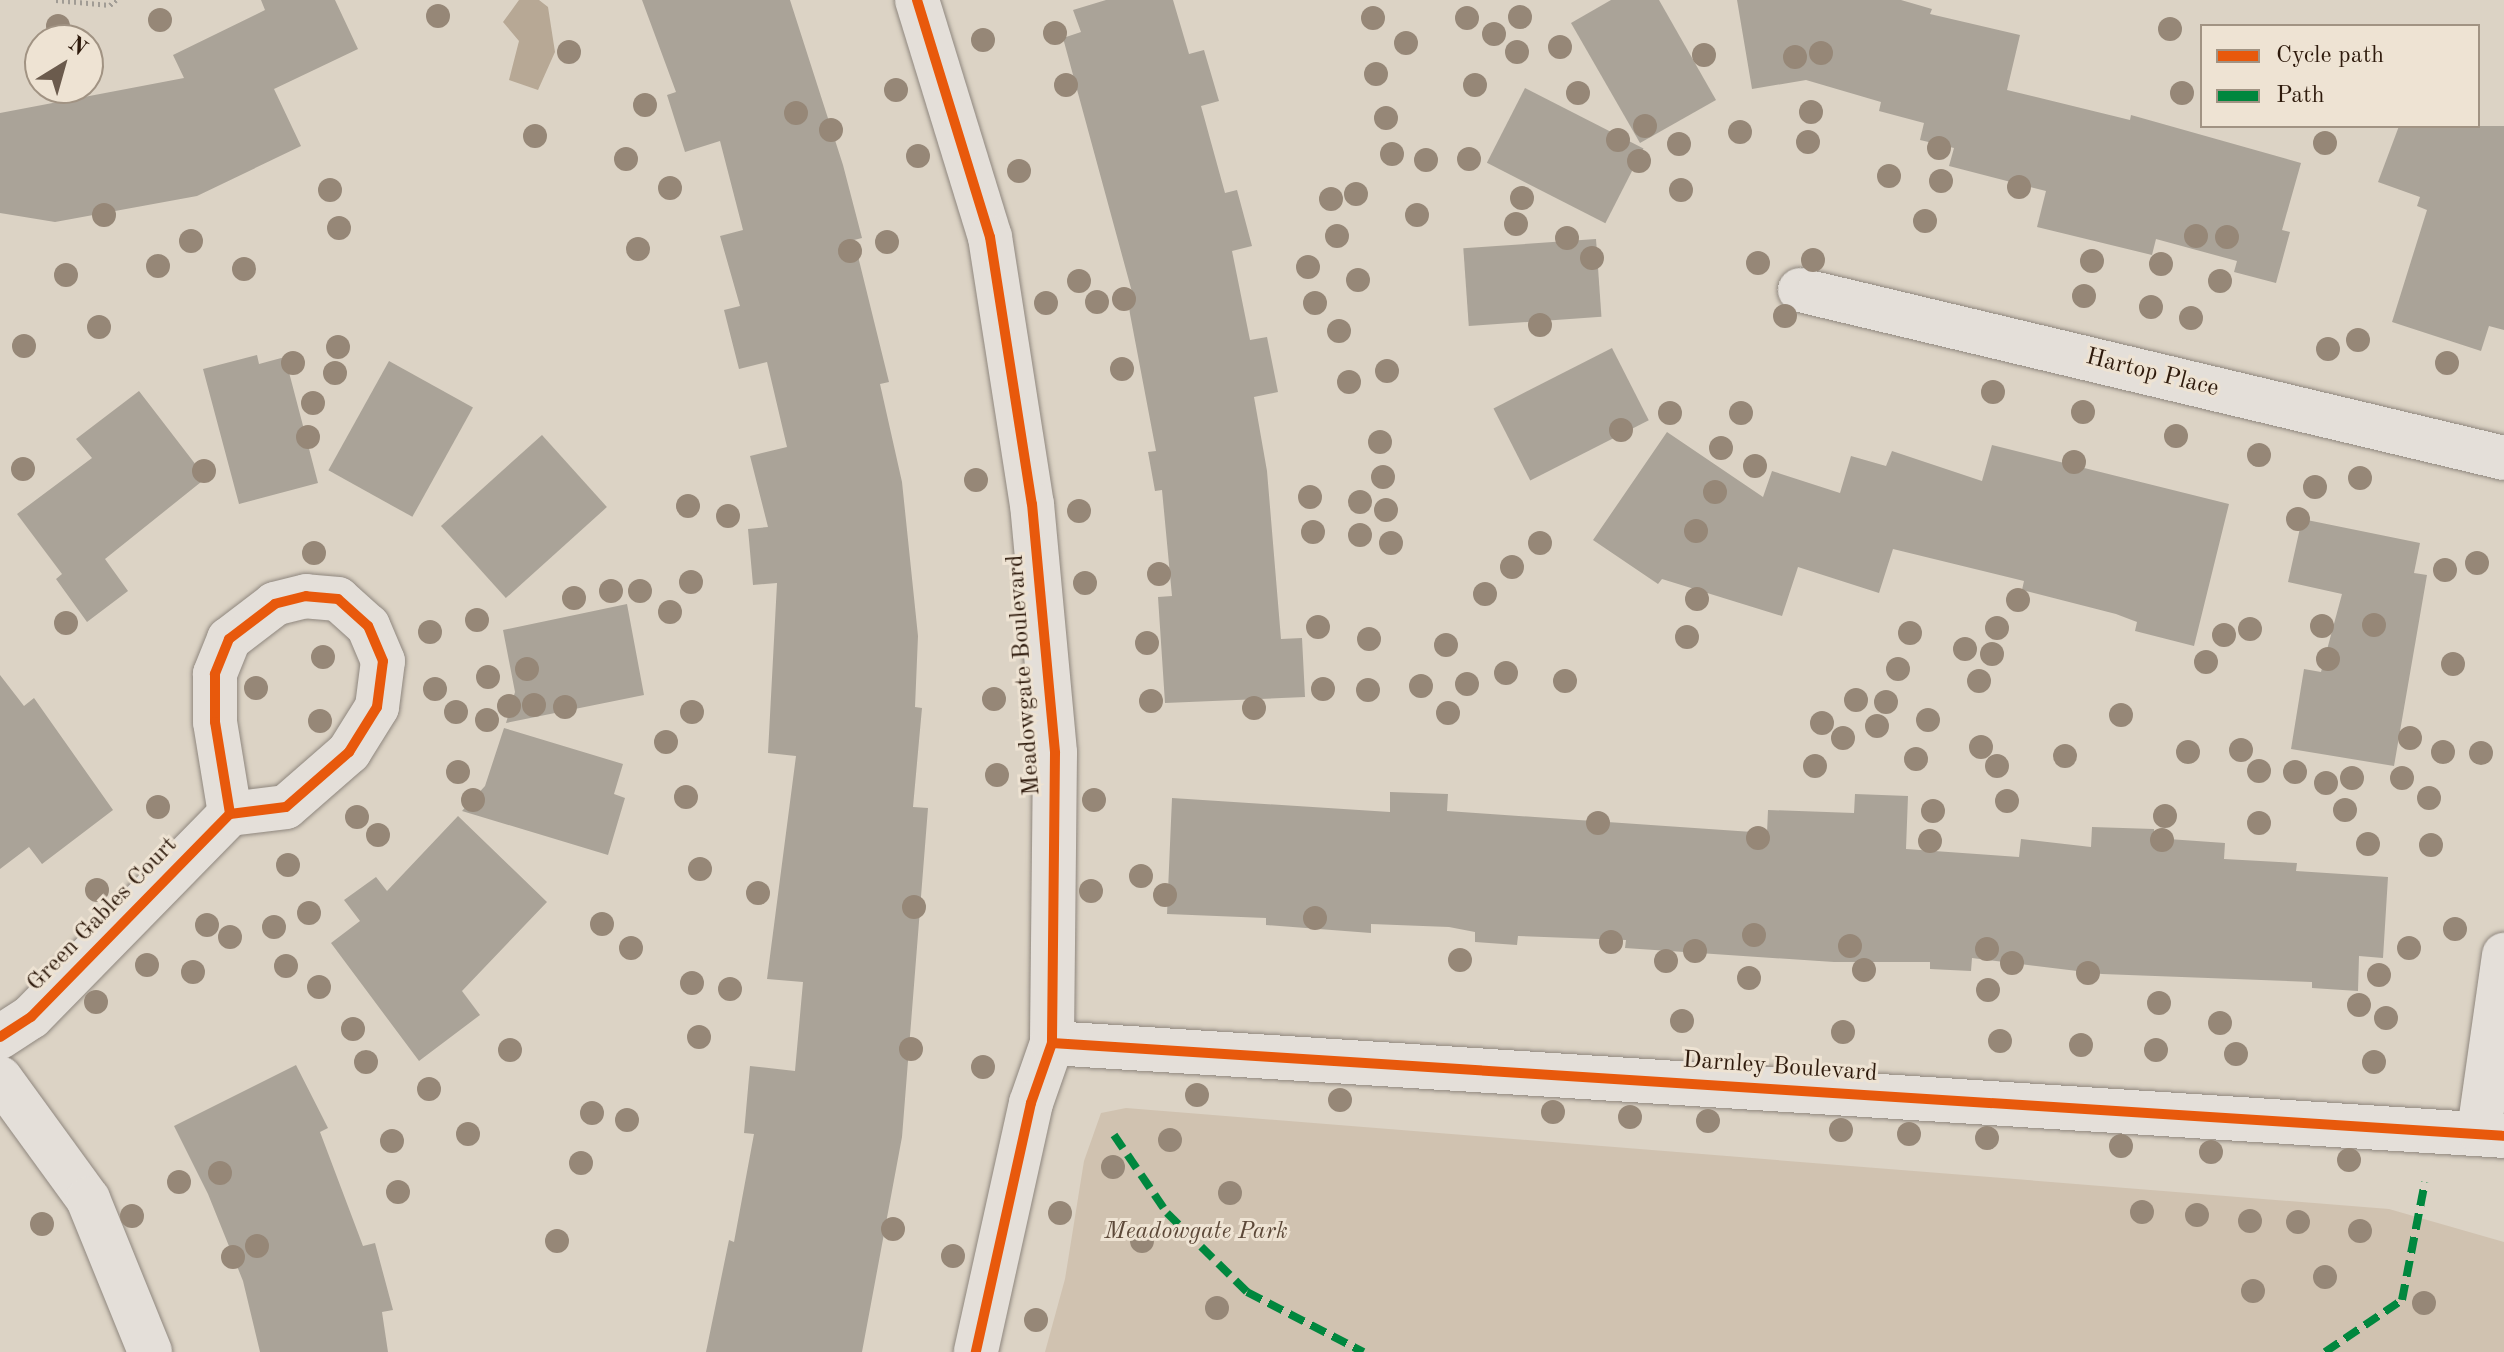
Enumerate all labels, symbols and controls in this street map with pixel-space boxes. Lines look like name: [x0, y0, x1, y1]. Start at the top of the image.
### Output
north arrow: [24, 24, 104, 104]
legend: [2200, 24, 2480, 128]
text: N: [64, 33, 91, 60]
text: Cycle path: [2276, 44, 2384, 68]
text: Path: [2276, 84, 2325, 108]
street label: Hartop Place: [2082, 344, 2222, 404]
street label: Meadowgate Boulevard: [1002, 553, 1048, 797]
street label: Green Gables Court: [22, 832, 184, 998]
street label: Darnley Boulevard: [1682, 1047, 1878, 1089]
park label: Meadowgate Park: [1104, 1219, 1288, 1247]

